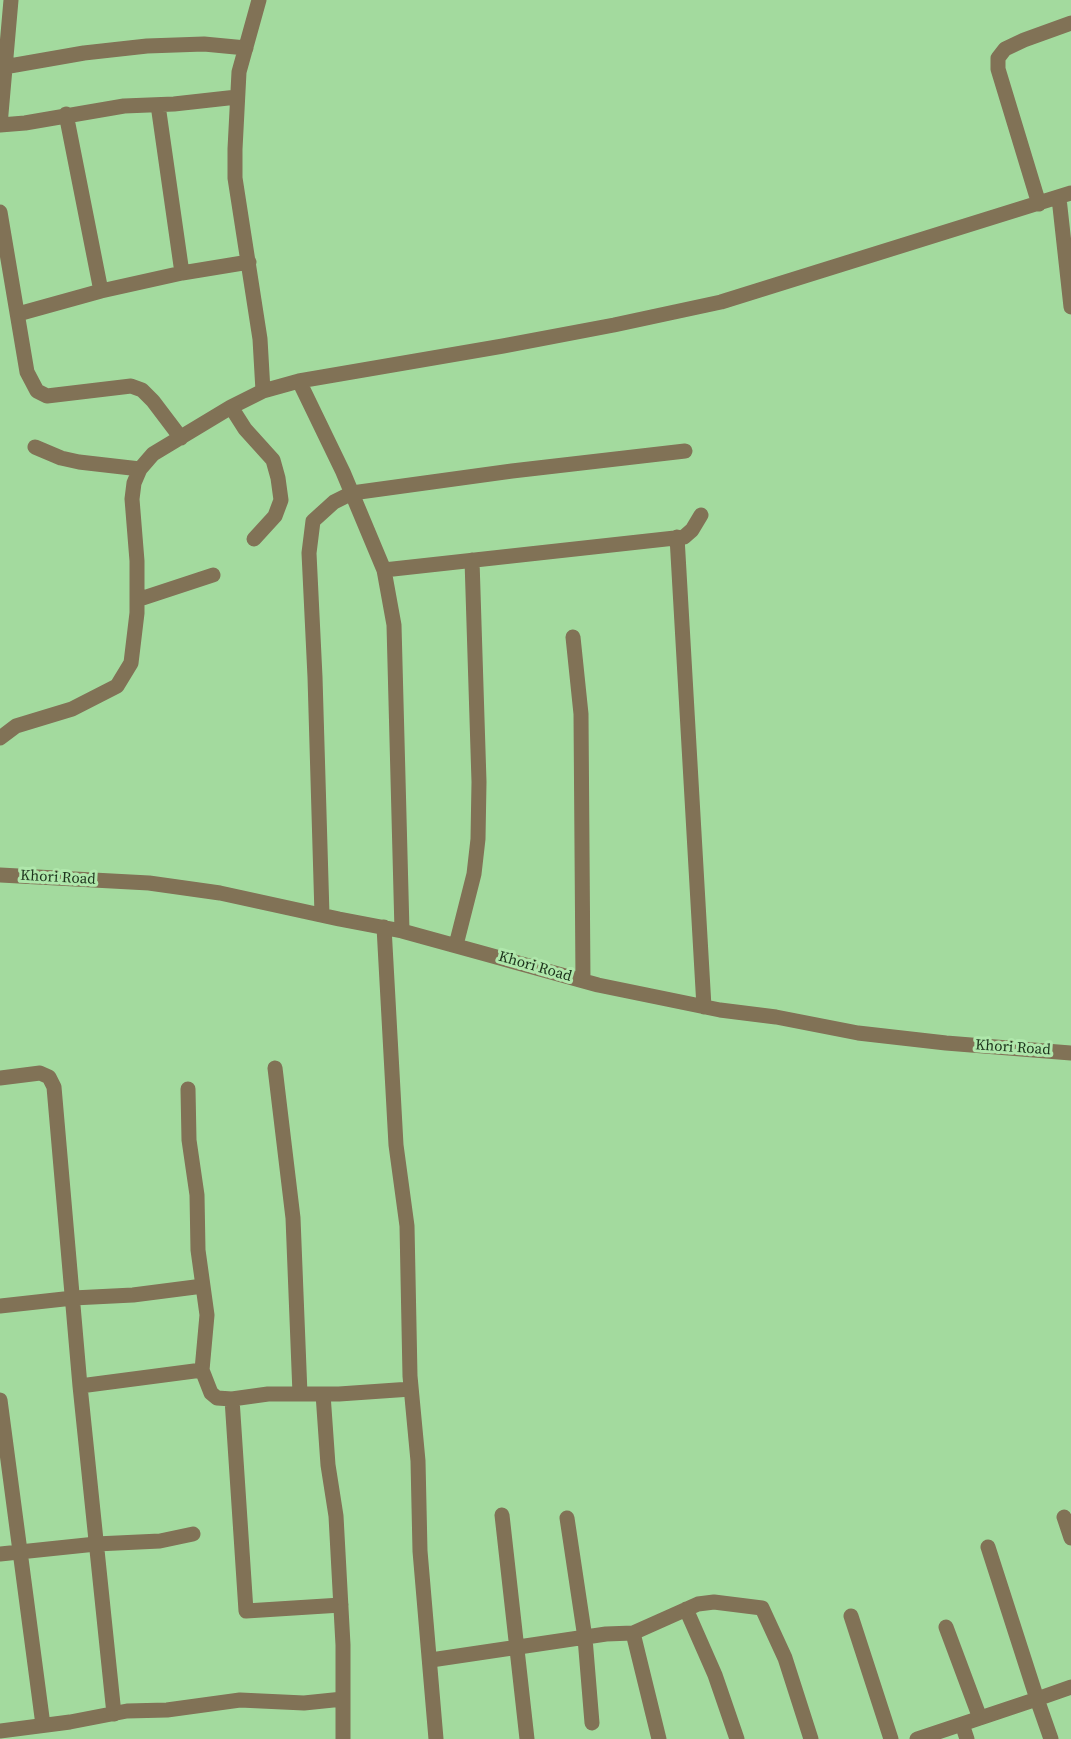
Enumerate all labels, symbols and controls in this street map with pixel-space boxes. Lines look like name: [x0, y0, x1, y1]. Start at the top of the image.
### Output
street label: Khori Road: [20, 867, 96, 889]
street label: Khori Road: [496, 948, 574, 986]
street label: Khori Road: [975, 1036, 1051, 1060]

